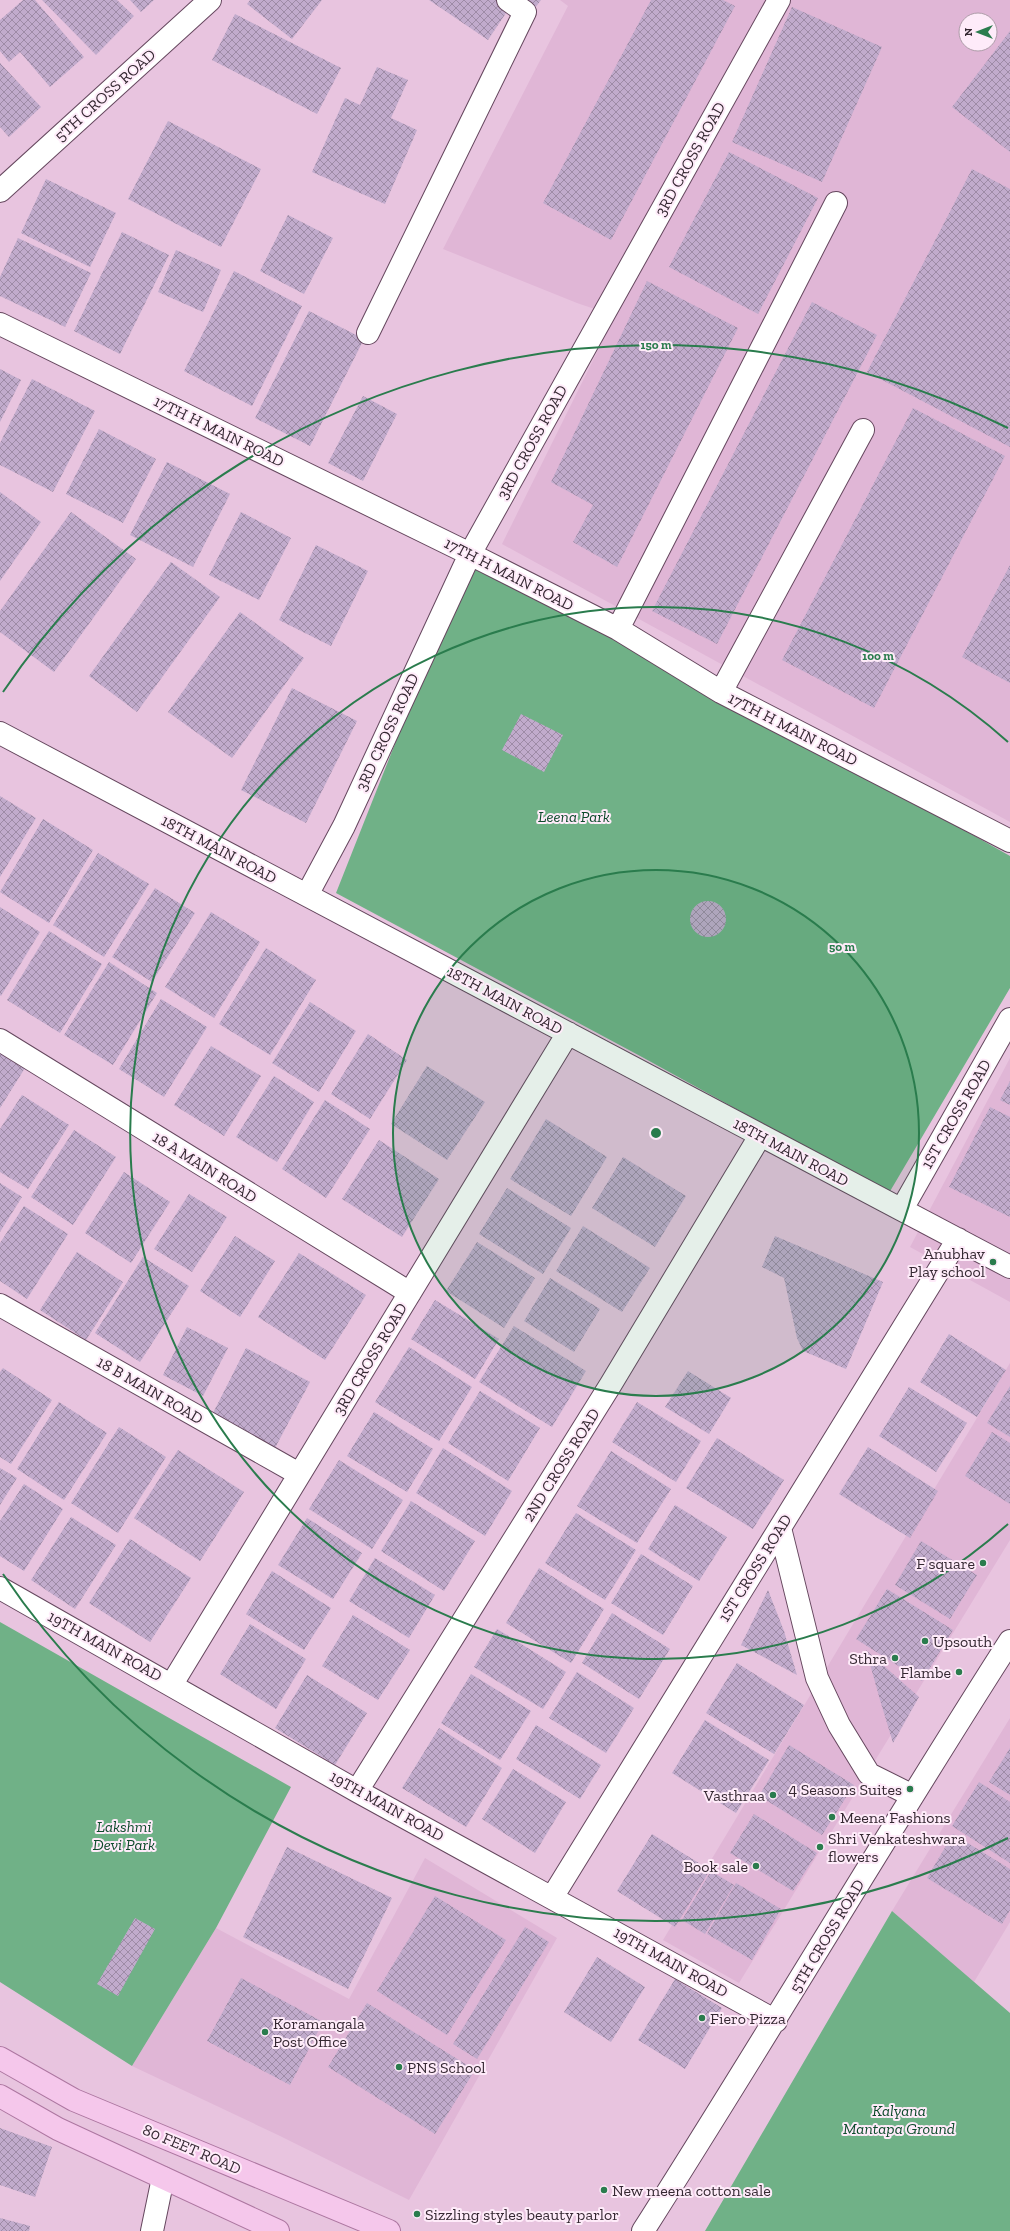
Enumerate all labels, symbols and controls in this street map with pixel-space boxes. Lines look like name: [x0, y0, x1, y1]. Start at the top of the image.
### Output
north arrow: [958, 12, 998, 52]
text: N: [962, 27, 975, 36]
street label: 5TH CROSS ROAD: [51, 45, 159, 145]
street label: 3RD CROSS ROAD: [651, 99, 729, 219]
text: 150 m: [641, 338, 672, 352]
street label: 3RD CROSS ROAD: [493, 382, 571, 502]
street label: 17TH H MAIN ROAD: [151, 391, 287, 471]
street label: 17TH H MAIN ROAD: [441, 533, 577, 615]
text: 100 m: [862, 649, 894, 663]
street label: 3RD CROSS ROAD: [351, 670, 423, 794]
street label: 17TH H MAIN ROAD: [725, 688, 861, 770]
park label: Leena Park: [538, 807, 610, 826]
street label: 18TH MAIN ROAD: [158, 811, 280, 887]
text: 50 m: [829, 940, 855, 954]
street label: 18TH MAIN ROAD: [444, 962, 566, 1038]
street label: 1ST CROSS ROAD: [917, 1056, 995, 1172]
street label: 18TH MAIN ROAD: [730, 1114, 852, 1190]
centre of rings: [649, 1126, 663, 1140]
street label: 18 A MAIN ROAD: [149, 1127, 261, 1207]
place label: Anubhav Play school: [909, 1244, 985, 1281]
marker: Anubhav Play school: [988, 1257, 998, 1267]
street label: 3RD CROSS ROAD: [329, 1299, 411, 1419]
street label: 18 B MAIN ROAD: [94, 1352, 206, 1428]
street label: 2ND CROSS ROAD: [518, 1405, 604, 1525]
street label: 1ST CROSS ROAD: [714, 1511, 796, 1625]
place label: F square: [916, 1554, 975, 1573]
marker: F square: [978, 1558, 988, 1568]
street label: 19TH MAIN ROAD: [45, 1607, 165, 1685]
place label: Upsouth: [933, 1632, 992, 1651]
marker: Upsouth: [920, 1636, 930, 1646]
place label: Sthra: [849, 1649, 887, 1668]
marker: Sthra: [890, 1653, 900, 1663]
place label: Flambe: [900, 1663, 951, 1682]
marker: Flambe: [954, 1667, 964, 1677]
street label: 19TH MAIN ROAD: [327, 1767, 447, 1845]
place label: 4 Seasons Suites: [788, 1780, 902, 1799]
marker: 4 Seasons Suites: [905, 1784, 915, 1794]
place label: Vasthraa: [703, 1786, 765, 1805]
marker: Vasthraa: [768, 1790, 778, 1800]
place label: Meena Fashions: [840, 1808, 951, 1827]
marker: Meena Fashions: [827, 1812, 837, 1822]
park label: Lakshmi Devi Park: [93, 1817, 155, 1854]
place label: Shri Venkateshwara flowers: [828, 1829, 966, 1866]
marker: Shri Venkateshwara flowers: [815, 1842, 825, 1852]
place label: Book sale: [683, 1857, 748, 1876]
marker: Book sale: [751, 1861, 761, 1871]
street label: 5TH CROSS ROAD: [786, 1876, 868, 1996]
street label: 19TH MAIN ROAD: [611, 1923, 731, 2001]
place label: Fiero Pizza: [710, 2009, 786, 2028]
marker: Fiero Pizza: [697, 2013, 707, 2023]
place label: Koramangala Post Office: [273, 2014, 365, 2051]
marker: Koramangala Post Office: [260, 2027, 270, 2037]
place label: PNS School: [407, 2058, 486, 2077]
marker: PNS School: [394, 2062, 404, 2072]
park label: Kalyana Mantapa Ground: [843, 2101, 955, 2138]
street label: 80 FEET ROAD: [140, 2120, 244, 2178]
place label: New meena cotton sale: [612, 2181, 771, 2200]
marker: New meena cotton sale: [599, 2185, 609, 2195]
place label: Sizzling styles beauty parlor: [425, 2205, 619, 2224]
marker: Sizzling styles beauty parlor: [412, 2209, 422, 2219]

